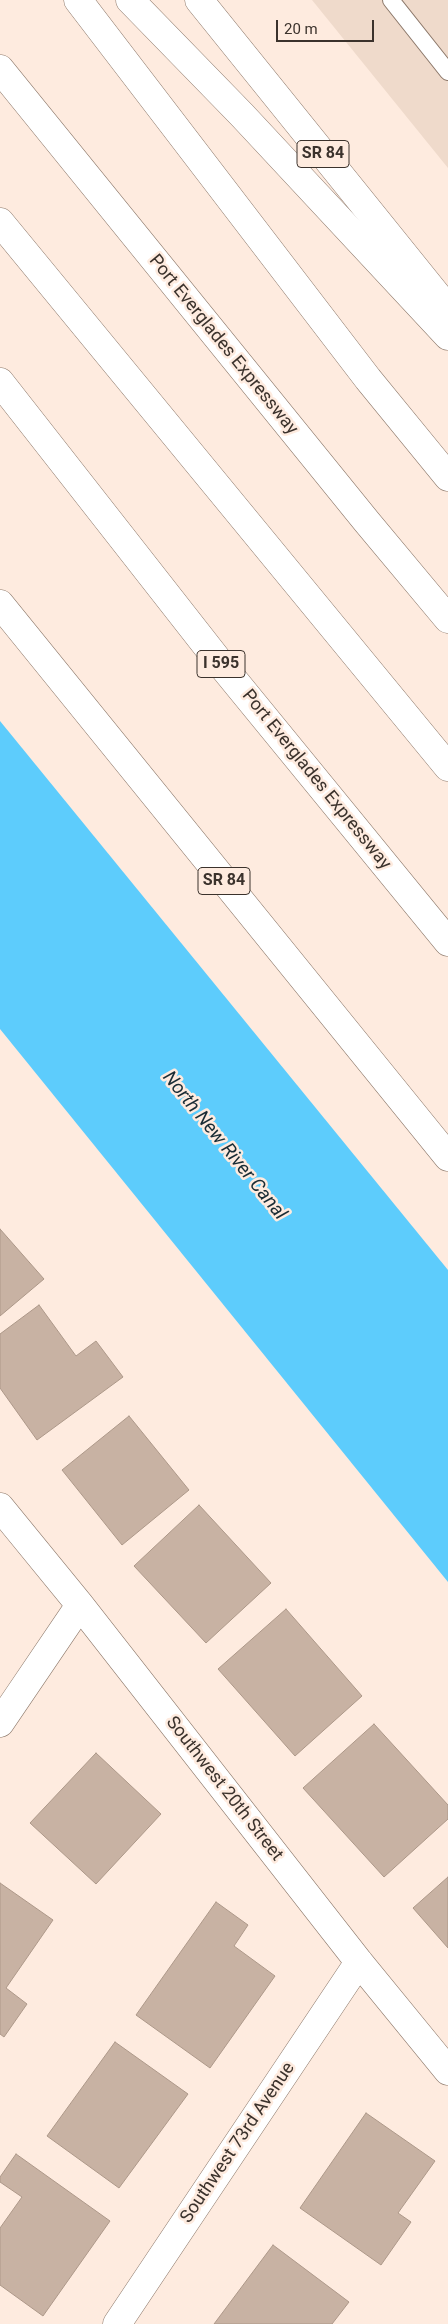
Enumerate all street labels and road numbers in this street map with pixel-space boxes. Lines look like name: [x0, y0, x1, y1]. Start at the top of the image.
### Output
road number: SR 84: [297, 140, 349, 168]
street label: Port Everglades Expressway: [144, 251, 302, 439]
road number: I 595: [197, 651, 245, 678]
street label: Port Everglades Expressway: [237, 686, 395, 874]
road number: SR 84: [198, 868, 250, 894]
street label: Southwest 20th Street: [161, 1712, 287, 1866]
street label: Southwest 73rd Avenue: [176, 2059, 300, 2227]

